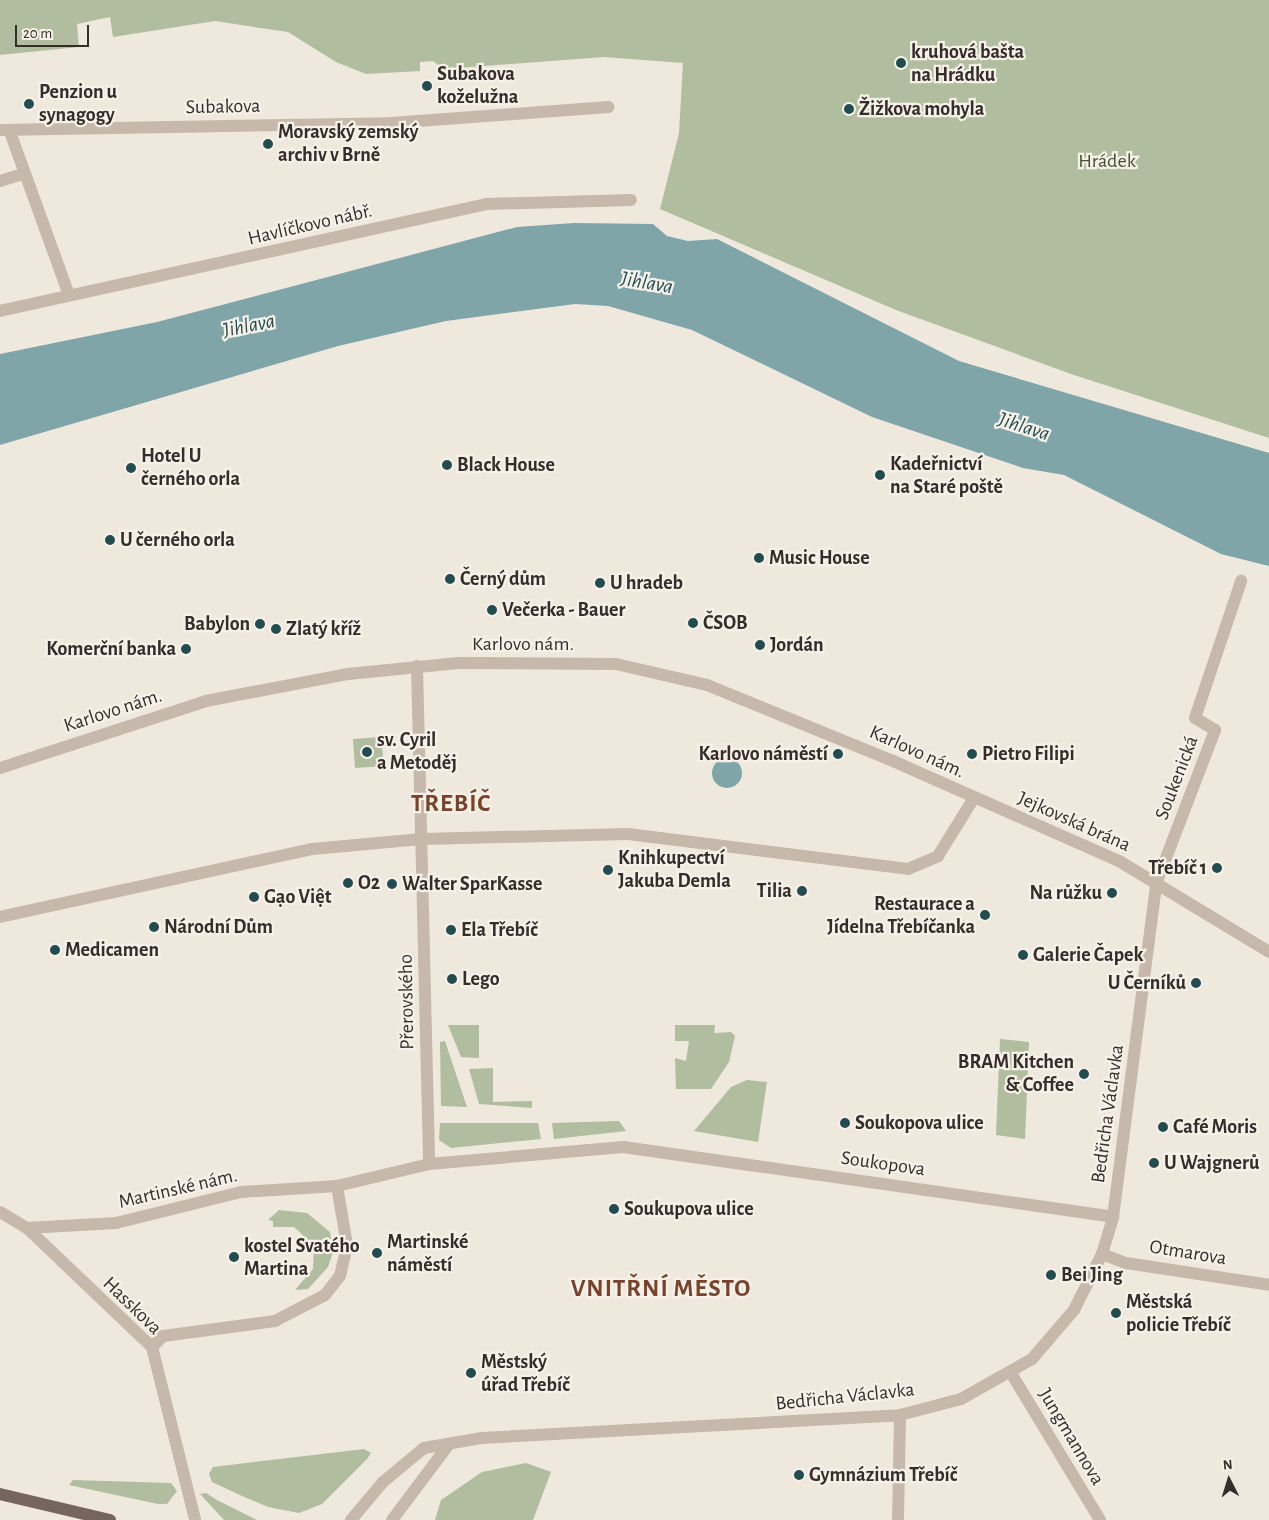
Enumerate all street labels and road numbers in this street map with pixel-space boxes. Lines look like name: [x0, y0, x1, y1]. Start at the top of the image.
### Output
street label: Subakova: [185, 94, 261, 120]
street label: Havlíčkovo nábř.: [246, 199, 374, 251]
street label: Karlovo nám.: [472, 632, 574, 656]
street label: Karlovo nám.: [61, 684, 165, 738]
street label: Karlovo nám.: [866, 720, 968, 784]
street label: Soukenická: [1150, 733, 1204, 823]
street label: Jejkovská brána: [1014, 786, 1134, 858]
street label: Přerovského: [394, 954, 420, 1050]
street label: Bedřicha Václavka: [1086, 1043, 1130, 1185]
street label: Soukopova: [839, 1146, 927, 1182]
street label: Martinské nám.: [116, 1164, 240, 1214]
street label: Otmarova: [1148, 1235, 1228, 1271]
street label: Hasskova: [97, 1272, 167, 1340]
street label: Bedřicha Václavka: [774, 1378, 916, 1416]
street label: Jungmannova: [1033, 1384, 1109, 1490]

